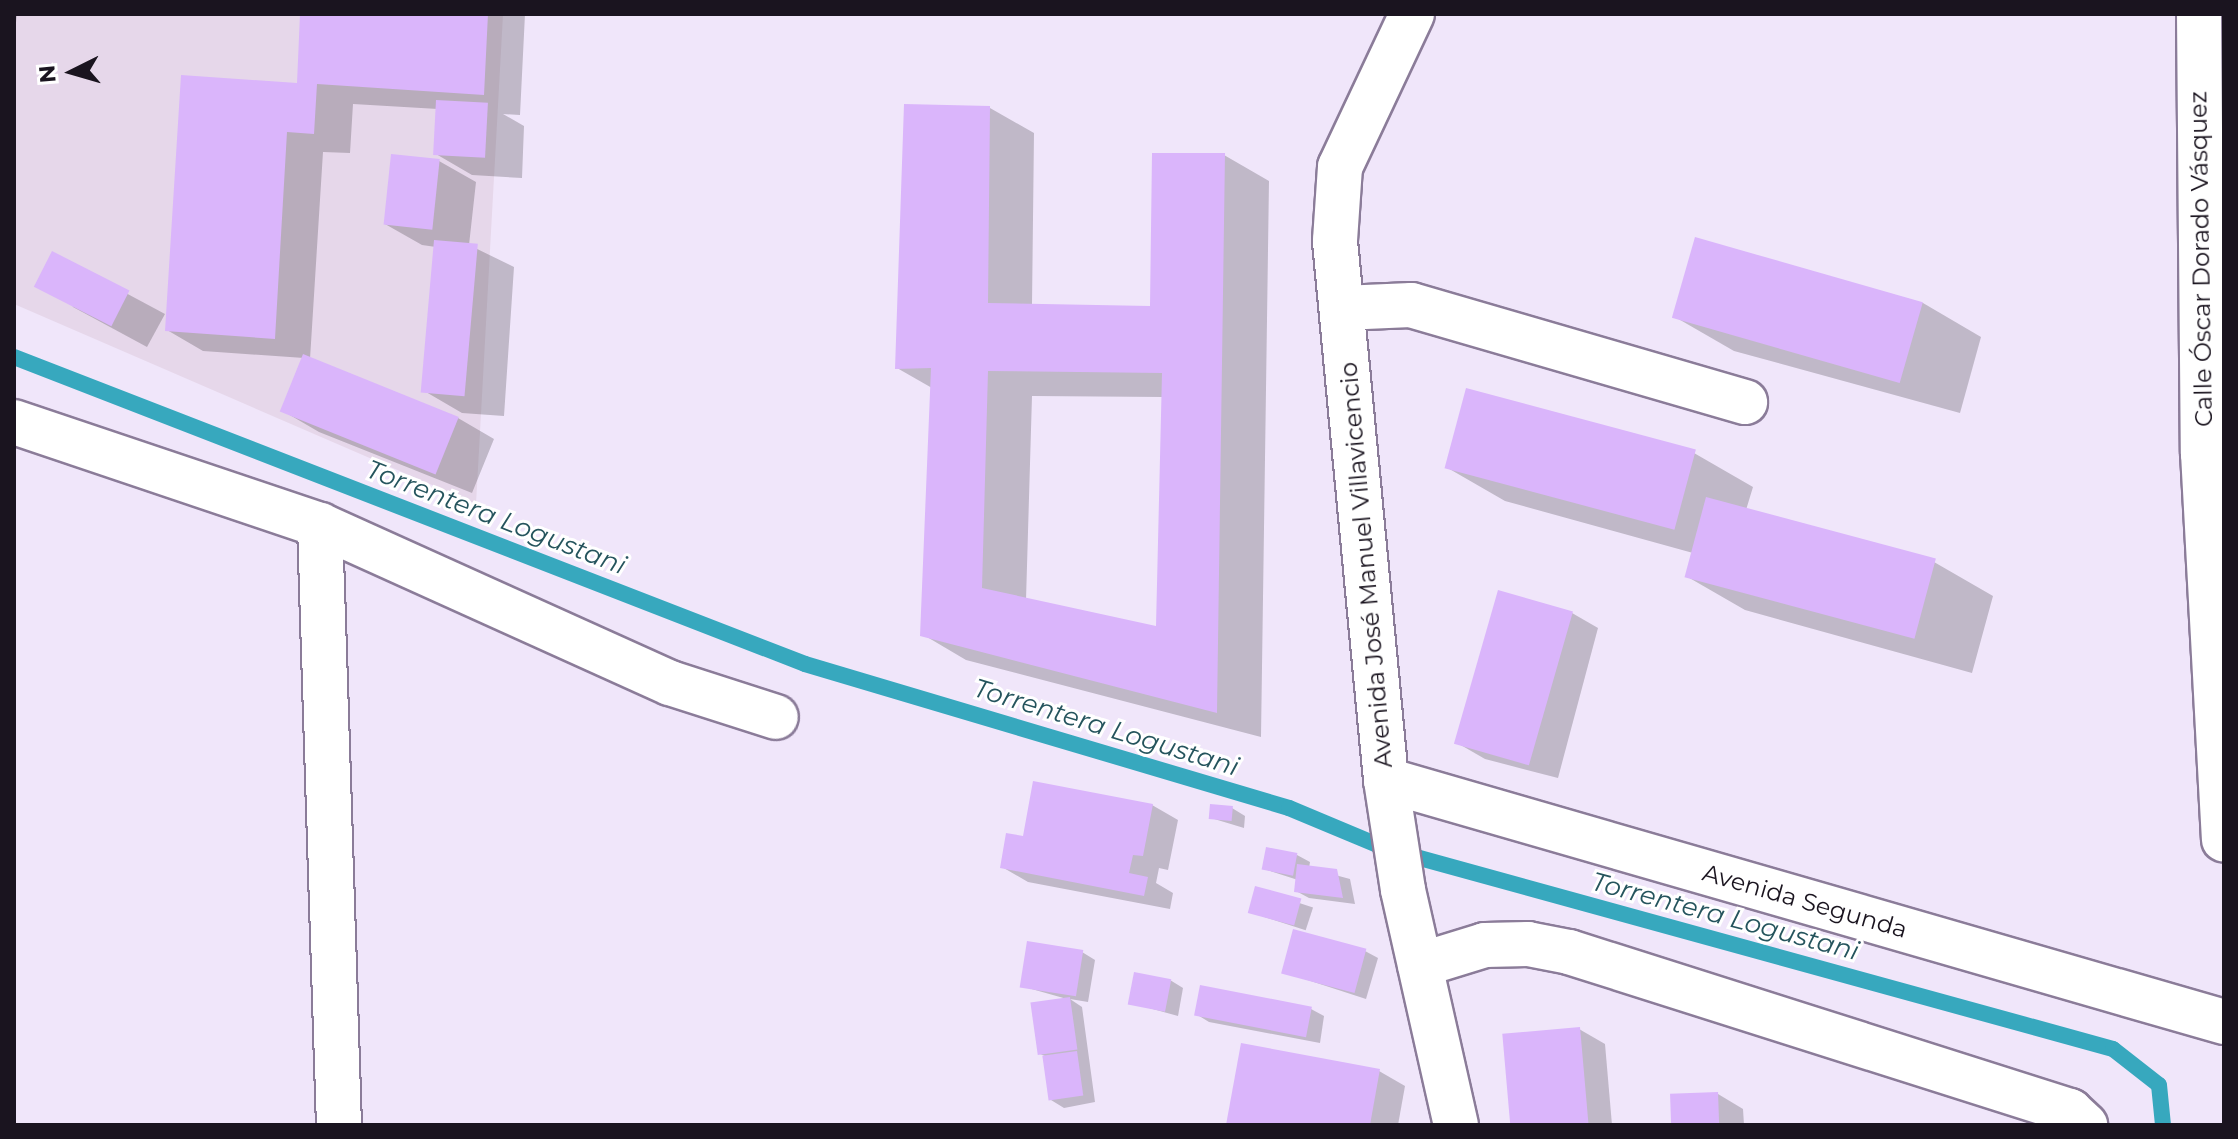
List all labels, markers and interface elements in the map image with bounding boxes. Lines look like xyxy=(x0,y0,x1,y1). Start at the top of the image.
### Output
north arrow xyxy=(32,32,112,112)
text: N xyxy=(33,64,62,84)
street label: Calle Óscar Dorado Vásquez xyxy=(2184,91,2218,427)
street label: Avenida José Manuel Villavicencio xyxy=(1334,361,1398,769)
water label: Torrentera Logustani xyxy=(362,454,630,582)
water label: Torrentera Logustani xyxy=(970,673,1242,783)
street label: Avenida Segunda xyxy=(1699,858,1911,944)
water label: Torrentera Logustani xyxy=(1588,866,1862,968)

